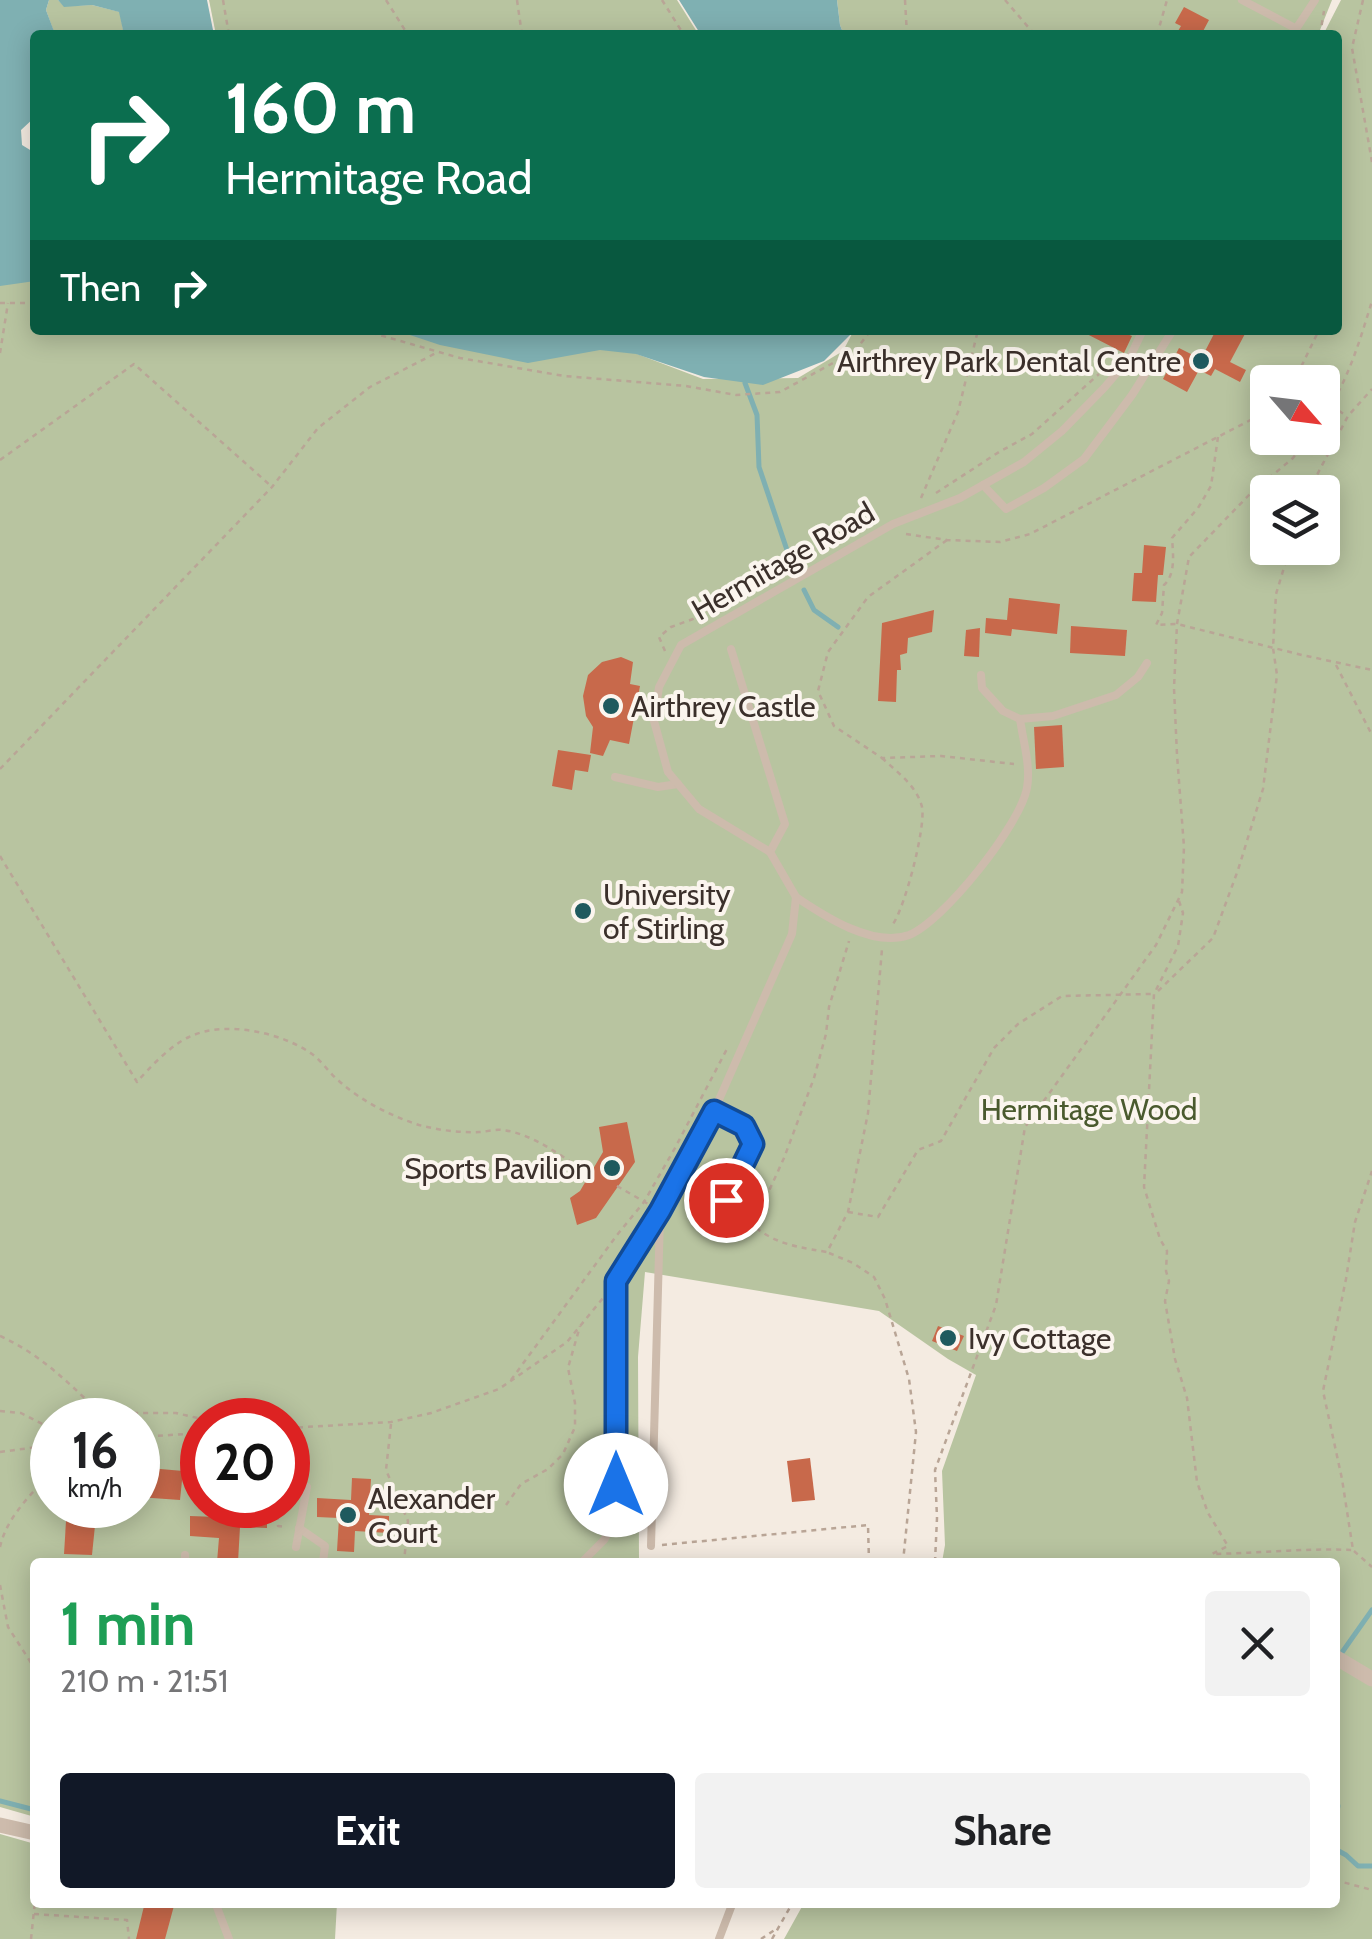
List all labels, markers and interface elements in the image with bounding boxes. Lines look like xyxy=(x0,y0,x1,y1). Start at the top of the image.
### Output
text: 160 m xyxy=(225,65,416,151)
icon: right xyxy=(60,70,190,200)
text: Hermitage Road xyxy=(225,151,532,205)
icon: right xyxy=(161,260,216,315)
text: Then xyxy=(60,264,141,311)
place label: Airthrey Park Dental Centre xyxy=(837,343,1181,380)
marker: Airthrey Park Dental Centre xyxy=(1190,350,1212,372)
north arrow xyxy=(1250,365,1340,455)
map controls xyxy=(1250,365,1340,565)
button: layers xyxy=(1250,475,1340,565)
street label: Hermitage Road xyxy=(685,494,881,628)
place label: Airthrey Castle xyxy=(631,688,816,725)
marker: Airthrey Castle xyxy=(600,695,622,717)
place label: University of Stirling xyxy=(603,876,731,947)
marker: University of Stirling xyxy=(572,900,594,922)
park label: Hermitage Wood xyxy=(981,1091,1197,1128)
place label: Sports Pavilion xyxy=(404,1150,592,1187)
marker: Sports Pavilion xyxy=(601,1157,623,1179)
pin xyxy=(684,1158,769,1243)
icon: arrive xyxy=(699,1173,754,1228)
place label: Ivy Cottage xyxy=(968,1320,1111,1357)
marker: Ivy Cottage xyxy=(937,1327,959,1349)
speed limit sign: 20 xyxy=(180,1398,310,1528)
text: 16 xyxy=(72,1420,118,1481)
position arrow xyxy=(564,1433,668,1537)
text: km/h xyxy=(68,1473,122,1503)
place label: Alexander Court xyxy=(368,1480,496,1551)
marker: Alexander Court xyxy=(337,1504,359,1526)
text: 1 min xyxy=(60,1587,195,1660)
button: close xyxy=(1205,1591,1310,1696)
text: 210 m · 21:51 xyxy=(60,1661,228,1700)
button: Exit xyxy=(60,1773,675,1888)
button: Share xyxy=(695,1773,1310,1888)

